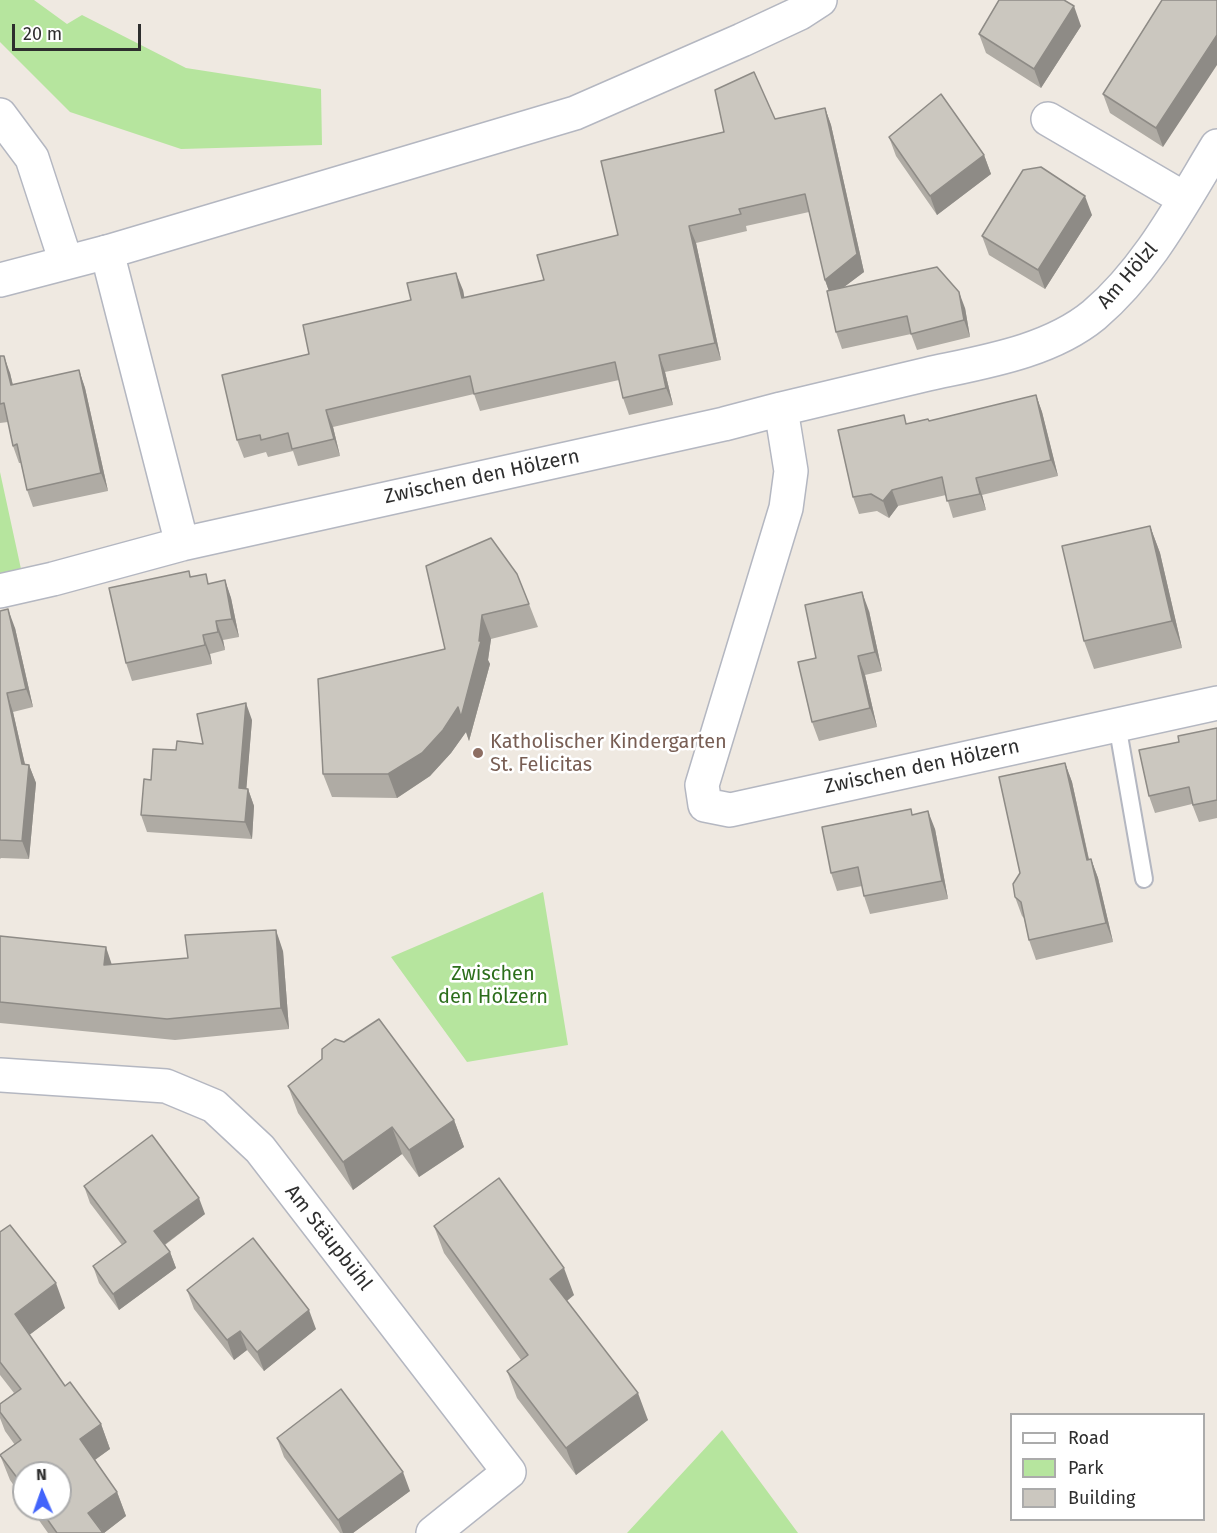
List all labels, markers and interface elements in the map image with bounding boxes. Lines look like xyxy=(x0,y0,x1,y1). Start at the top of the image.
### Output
scale bar xyxy=(15,12,144,50)
text: 20 m xyxy=(23,23,62,45)
street label: Am Hölzl xyxy=(1093,238,1163,314)
street label: Zwischen den Hölzern xyxy=(382,445,582,509)
place label: Katholischer Kindergarten St. Felicitas xyxy=(490,730,727,777)
street label: Zwischen den Hölzern xyxy=(822,735,1022,799)
marker: Katholischer Kindergarten St. Felicitas xyxy=(471,746,485,760)
park label: Zwischen den Hölzern xyxy=(438,962,548,1009)
street label: Am Stäupbühl xyxy=(279,1180,377,1296)
legend xyxy=(1010,1413,1205,1521)
text: Road xyxy=(1068,1427,1110,1449)
text: Park xyxy=(1068,1457,1103,1479)
north arrow xyxy=(12,1461,72,1521)
text: N xyxy=(36,1465,47,1484)
text: Building xyxy=(1068,1487,1135,1509)

